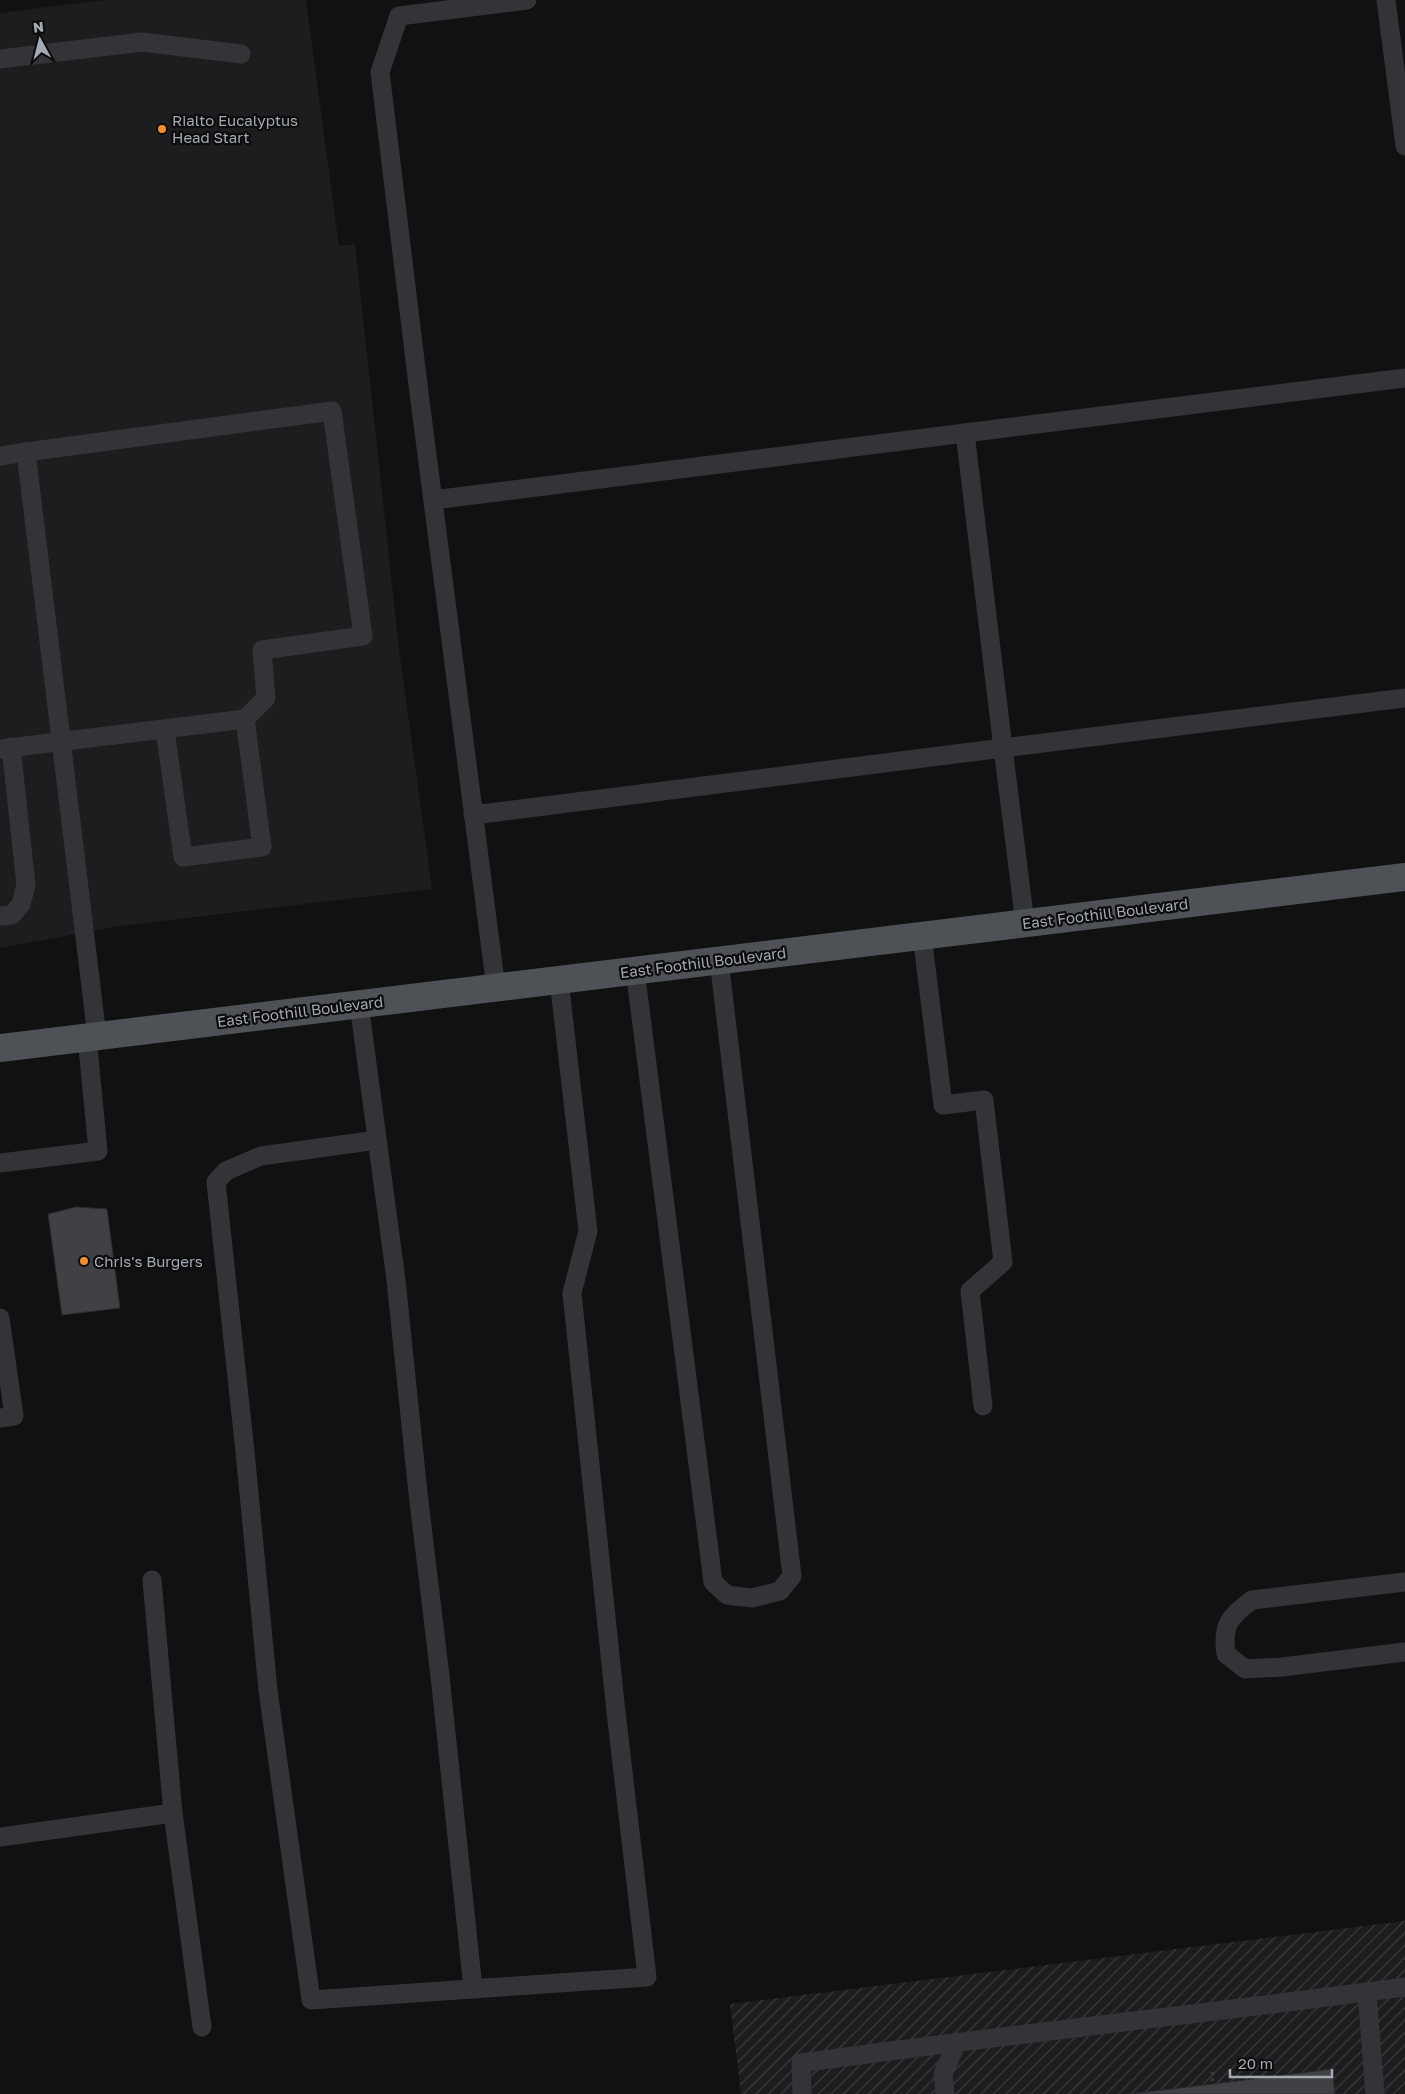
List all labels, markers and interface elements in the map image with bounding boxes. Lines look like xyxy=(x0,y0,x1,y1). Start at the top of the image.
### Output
north arrow xyxy=(15,15,65,65)
text: N xyxy=(32,18,45,36)
place label: Rialto Eucalyptus Head Start xyxy=(172,111,298,146)
marker: Rialto Eucalyptus Head Start xyxy=(156,123,168,135)
street label: East Foothill Boulevard xyxy=(1021,894,1189,932)
street label: East Foothill Boulevard xyxy=(619,943,787,981)
street label: East Foothill Boulevard xyxy=(216,992,384,1030)
place label: Chris's Burgers xyxy=(94,1252,203,1270)
marker: Chris's Burgers xyxy=(78,1255,90,1267)
scale bar xyxy=(1230,2046,1332,2078)
text: 20 m xyxy=(1238,2054,1273,2072)

